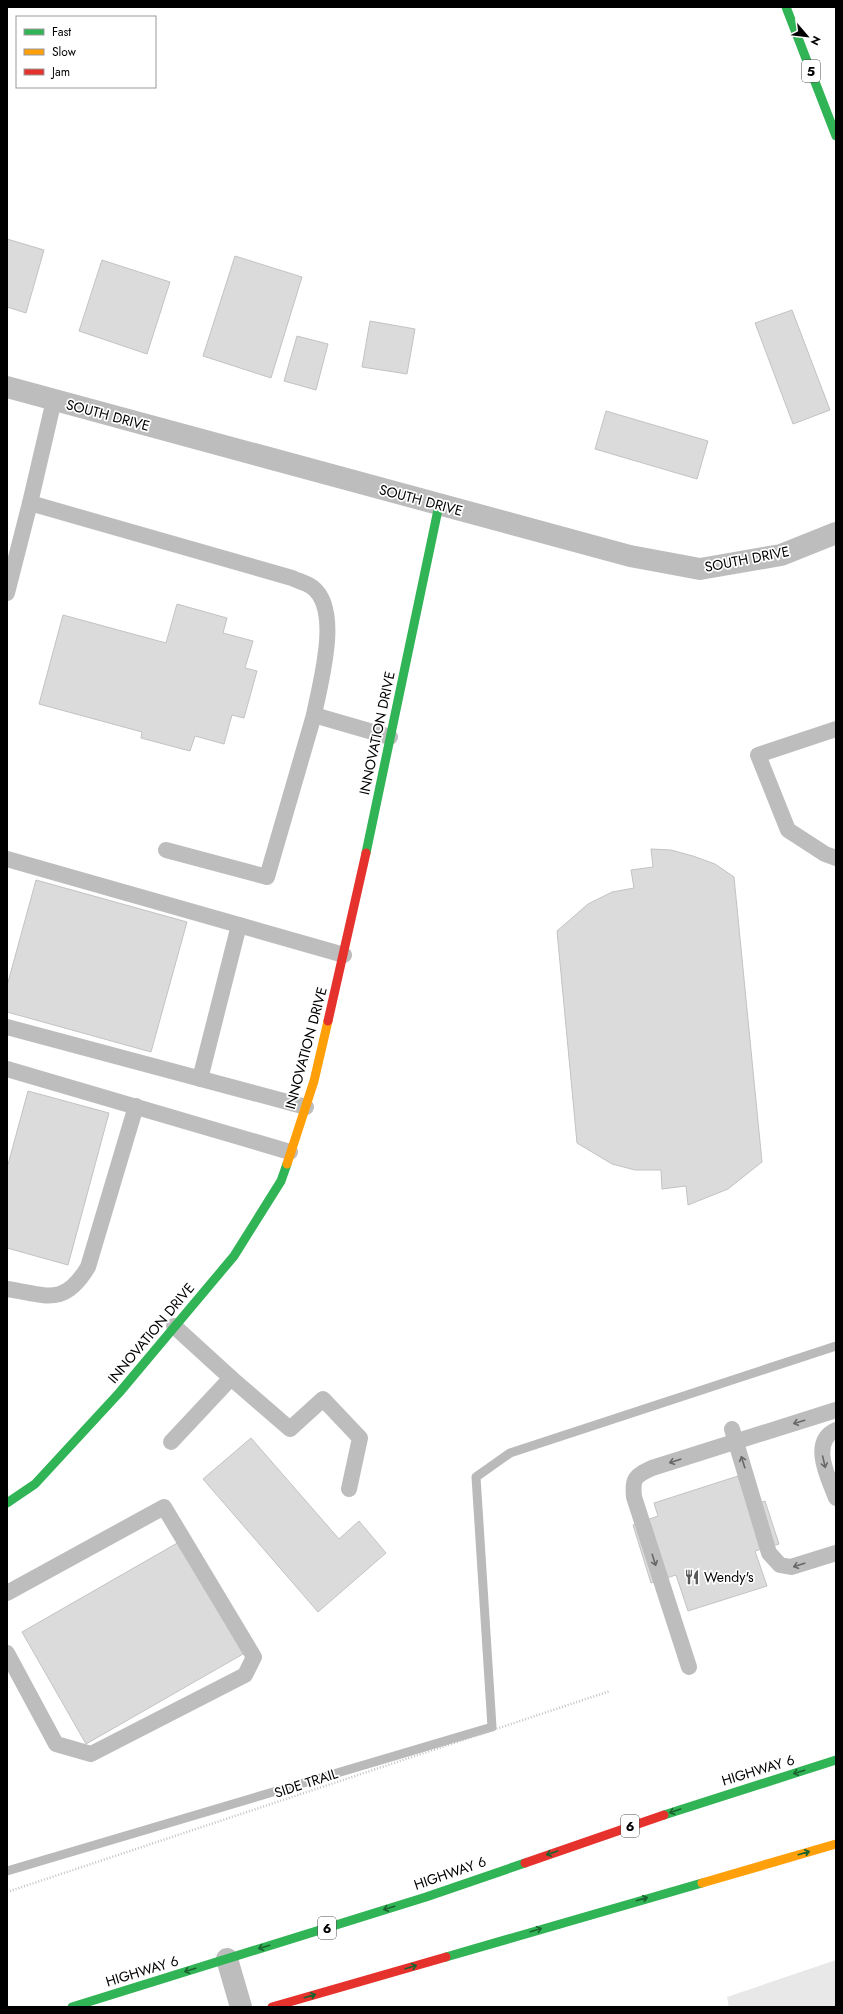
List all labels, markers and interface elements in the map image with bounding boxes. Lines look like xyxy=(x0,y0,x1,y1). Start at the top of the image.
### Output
legend xyxy=(16,16,156,88)
north arrow xyxy=(787,16,827,56)
text: Fast xyxy=(52,23,71,41)
text: N xyxy=(807,33,825,48)
text: Slow xyxy=(52,43,77,61)
road number: 5 xyxy=(802,60,820,82)
text: Jam xyxy=(50,63,70,81)
street label: SOUTH DRIVE xyxy=(64,394,152,436)
street label: SOUTH DRIVE xyxy=(377,479,465,521)
street label: SOUTH DRIVE xyxy=(703,541,791,577)
street label: INNOVATION DRIVE xyxy=(354,669,400,797)
street label: INNOVATION DRIVE xyxy=(280,985,332,1111)
street label: INNOVATION DRIVE xyxy=(103,1278,199,1388)
one-way arrow xyxy=(792,1419,805,1426)
one-way arrow xyxy=(821,1455,828,1468)
one-way arrow xyxy=(738,1457,746,1469)
one-way arrow xyxy=(668,1458,681,1465)
one-way arrow xyxy=(651,1554,659,1566)
one-way arrow xyxy=(792,1562,805,1569)
place label: Wendy's xyxy=(704,1567,754,1587)
restaurant icon: Wendy's xyxy=(683,1568,701,1586)
street label: HIGHWAY 6 xyxy=(719,1749,797,1791)
street label: SIDE TRAIL xyxy=(272,1763,341,1803)
one-way arrow xyxy=(792,1769,805,1776)
one-way arrow xyxy=(668,1808,681,1815)
road number: 6 xyxy=(621,1815,639,1837)
one-way arrow xyxy=(797,1849,810,1856)
one-way arrow xyxy=(546,1850,558,1858)
street label: HIGHWAY 6 xyxy=(411,1851,489,1895)
one-way arrow xyxy=(635,1895,648,1902)
one-way arrow xyxy=(383,1905,395,1913)
road number: 6 xyxy=(318,1917,336,1939)
one-way arrow xyxy=(529,1926,542,1933)
one-way arrow xyxy=(258,1944,271,1951)
street label: HIGHWAY 6 xyxy=(103,1950,181,1992)
one-way arrow xyxy=(404,1963,417,1970)
one-way arrow xyxy=(184,1967,197,1974)
one-way arrow xyxy=(303,1992,316,1999)

